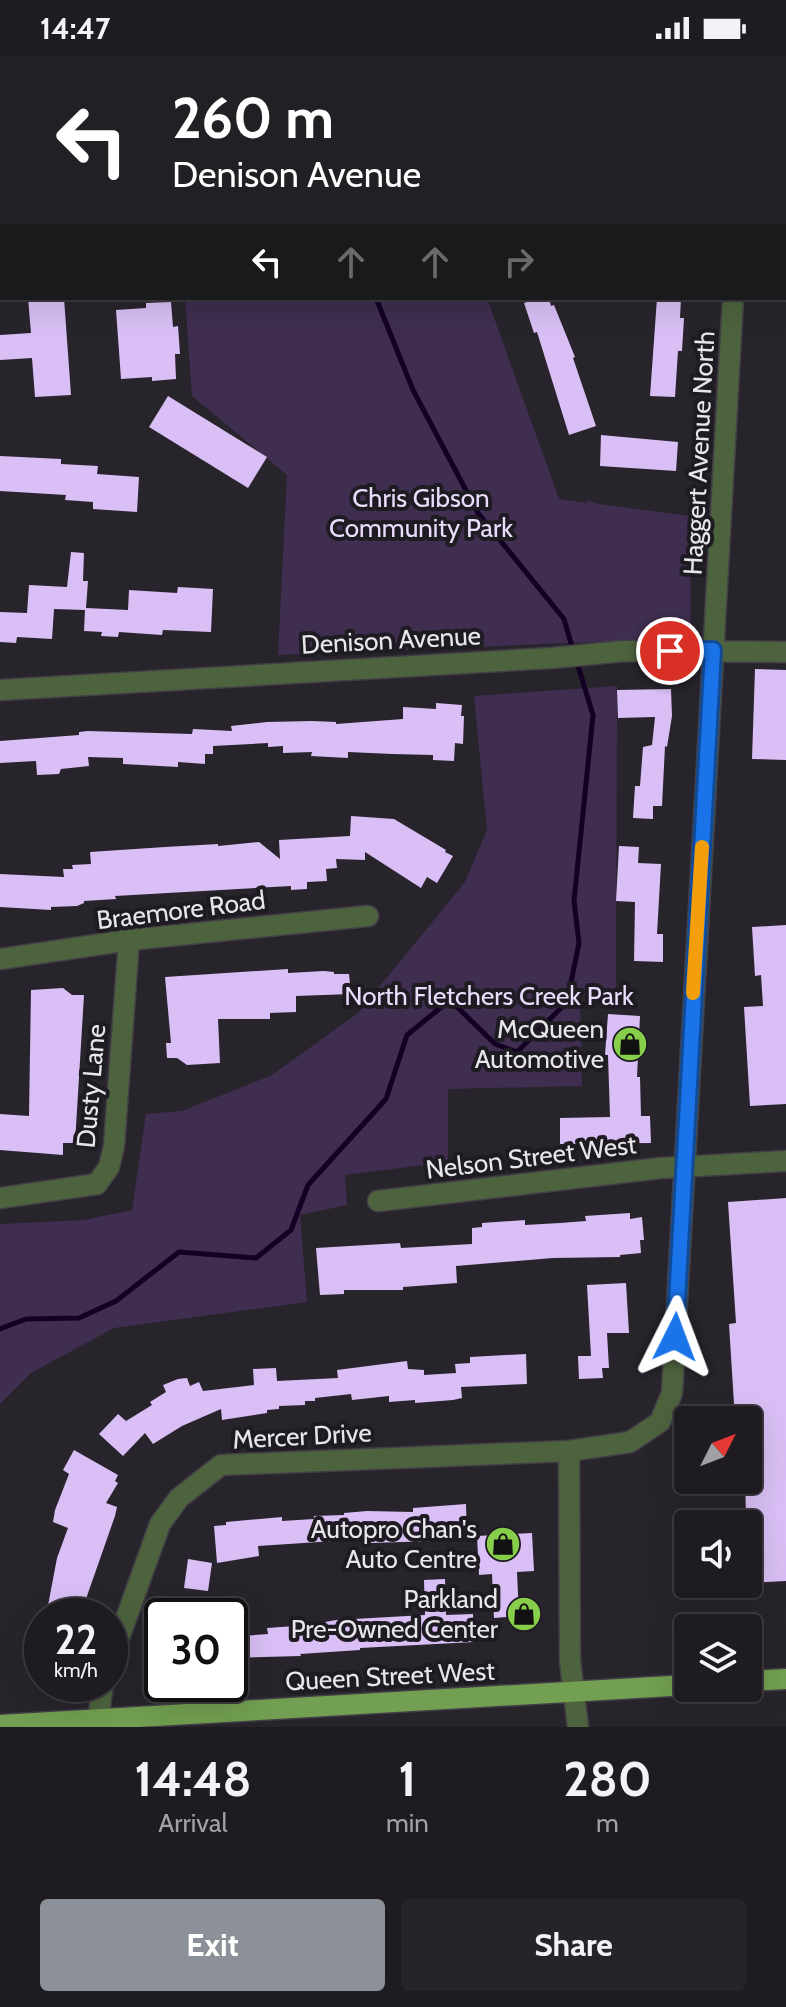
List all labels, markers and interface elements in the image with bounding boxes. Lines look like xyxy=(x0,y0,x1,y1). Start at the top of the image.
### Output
text: 14:47 xyxy=(40,10,110,47)
text: 260 m xyxy=(172,84,334,152)
icon: left xyxy=(40,88,144,192)
text: Denison Avenue xyxy=(172,152,421,196)
icon: left xyxy=(245,240,289,284)
icon: ahead xyxy=(329,240,373,284)
icon: ahead xyxy=(413,240,457,284)
icon: right xyxy=(497,240,541,284)
street label: Haggert Avenue North xyxy=(677,330,721,576)
park label: Chris Gibson Community Park xyxy=(329,482,513,544)
pin xyxy=(636,617,704,685)
street label: Denison Avenue xyxy=(300,619,482,661)
icon: arrive xyxy=(648,629,692,673)
street label: Braemore Road xyxy=(95,884,267,936)
park label: North Fletchers Creek Park xyxy=(344,980,634,1012)
place label: McQueen Automotive xyxy=(475,1013,604,1075)
street label: Dusty Lane xyxy=(70,1023,112,1149)
shop icon: McQueen Automotive xyxy=(611,1025,649,1063)
street label: Nelson Street West xyxy=(424,1128,638,1186)
position arrow xyxy=(633,1295,717,1379)
north arrow xyxy=(674,1406,762,1494)
map controls xyxy=(674,1406,762,1702)
street label: Mercer Drive xyxy=(232,1416,372,1456)
button: sound xyxy=(674,1510,762,1598)
place label: Autopro Chan's Auto Centre xyxy=(311,1513,477,1575)
shop icon: Autopro Chan's Auto Centre xyxy=(484,1525,522,1563)
place label: Parkland Pre-Owned Center xyxy=(291,1583,499,1645)
shop icon: Parkland Pre-Owned Center xyxy=(505,1595,543,1633)
speed limit sign: 30 xyxy=(144,1598,248,1702)
button: layers xyxy=(674,1614,762,1702)
text: 22 xyxy=(55,1615,97,1664)
street label: Queen Street West xyxy=(284,1655,496,1697)
text: km/h xyxy=(54,1658,98,1682)
text: 14:48 xyxy=(134,1750,251,1808)
text: 1 xyxy=(398,1750,416,1808)
text: 280 xyxy=(563,1750,652,1808)
text: Arrival xyxy=(158,1807,228,1839)
text: min xyxy=(386,1807,429,1839)
text: m xyxy=(596,1807,619,1839)
button: Exit xyxy=(40,1899,385,1991)
button: Share xyxy=(401,1899,746,1991)

